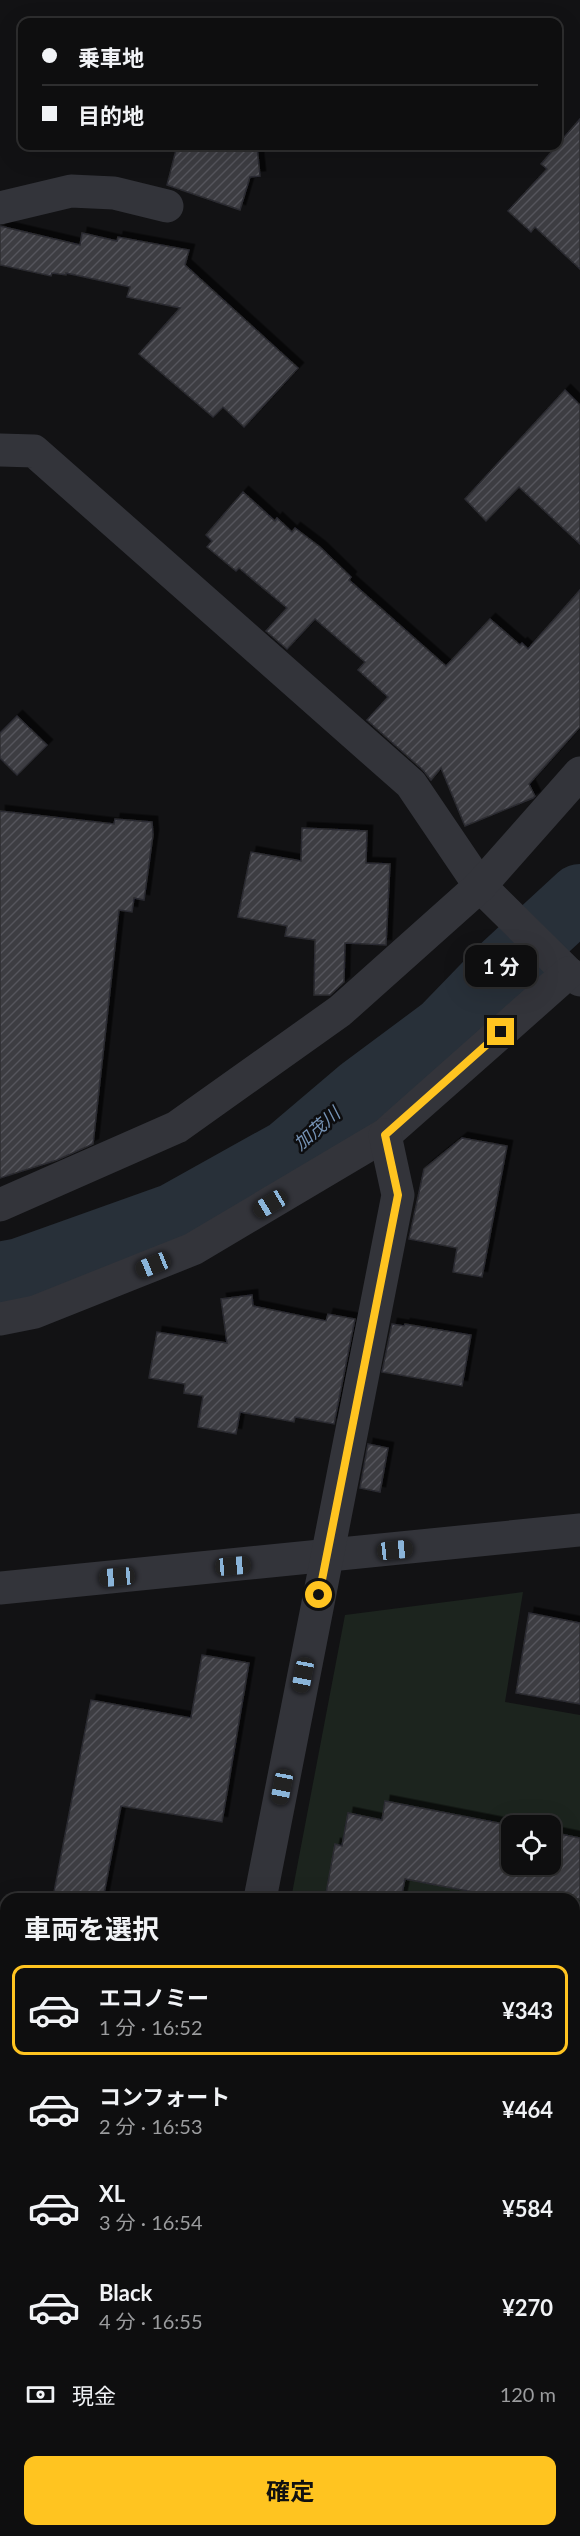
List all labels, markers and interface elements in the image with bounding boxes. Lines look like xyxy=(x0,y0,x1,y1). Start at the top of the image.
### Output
text: 乗車地 xyxy=(78,44,144,71)
text: 目的地 xyxy=(78,102,144,129)
callout: 1 分 xyxy=(465,945,537,987)
text: 1 分 xyxy=(483,954,519,978)
route end xyxy=(487,1018,514,1045)
water label: 加茂川 xyxy=(289,1101,345,1154)
car xyxy=(250,1187,290,1221)
car xyxy=(133,1250,173,1280)
car xyxy=(376,1539,414,1561)
car xyxy=(214,1555,252,1577)
car xyxy=(98,1566,136,1588)
route start xyxy=(305,1581,332,1608)
car xyxy=(291,1656,315,1694)
car xyxy=(270,1768,294,1806)
map controls xyxy=(501,1815,561,1875)
button: locate xyxy=(501,1815,561,1875)
text: 車両を選択 xyxy=(24,1912,159,1945)
icon: car xyxy=(27,1983,81,2037)
text: エコノミー xyxy=(99,1984,209,2011)
text: ¥343 xyxy=(502,1997,553,2024)
text: 1 分 · 16:52 xyxy=(99,2015,203,2039)
icon: car xyxy=(27,2082,81,2136)
text: コンフォート xyxy=(99,2083,230,2110)
text: ¥464 xyxy=(502,2096,553,2123)
text: 2 分 · 16:53 xyxy=(99,2114,203,2138)
text: XL xyxy=(99,2180,125,2207)
icon: car xyxy=(27,2181,81,2235)
text: ¥584 xyxy=(502,2195,553,2222)
text: 3 分 · 16:54 xyxy=(99,2210,203,2234)
text: Black xyxy=(99,2279,152,2306)
icon: car xyxy=(27,2280,81,2334)
text: ¥270 xyxy=(502,2294,553,2321)
text: 4 分 · 16:55 xyxy=(99,2309,203,2333)
icon: cash xyxy=(24,2378,57,2411)
text: 現金 xyxy=(72,2382,116,2409)
text: 120 m xyxy=(500,2382,556,2406)
button: 確定 xyxy=(24,2456,556,2525)

